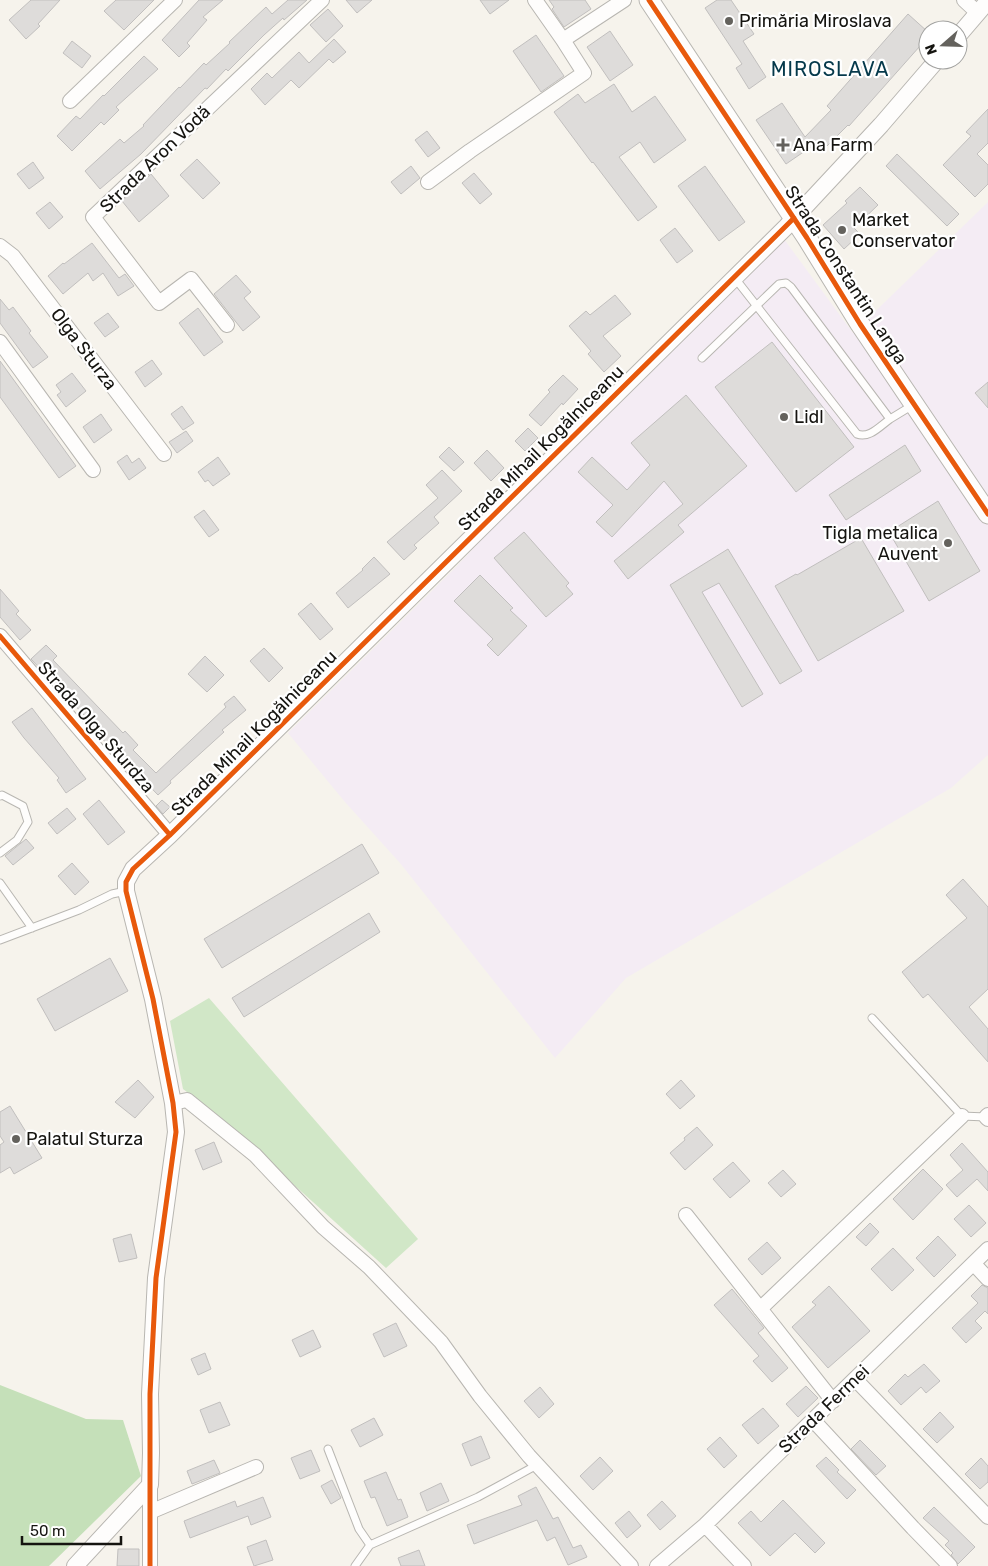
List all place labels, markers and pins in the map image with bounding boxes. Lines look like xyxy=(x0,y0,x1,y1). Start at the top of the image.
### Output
place label: Primăria Miroslava xyxy=(739,10,892,32)
marker: Primăria Miroslava xyxy=(723,15,735,27)
place label: Ana Farm xyxy=(793,134,873,156)
marker: Ana Farm xyxy=(777,139,789,151)
place label: Market Conservator xyxy=(852,209,955,252)
marker: Market Conservator xyxy=(836,224,848,236)
place label: Lidl xyxy=(794,406,824,428)
marker: Lidl xyxy=(778,411,790,423)
place label: Tigla metalica Auvent xyxy=(822,522,938,565)
marker: Tigla metalica Auvent xyxy=(942,537,954,549)
place label: Palatul Sturza xyxy=(26,1128,143,1150)
marker: Palatul Sturza xyxy=(10,1133,22,1145)

